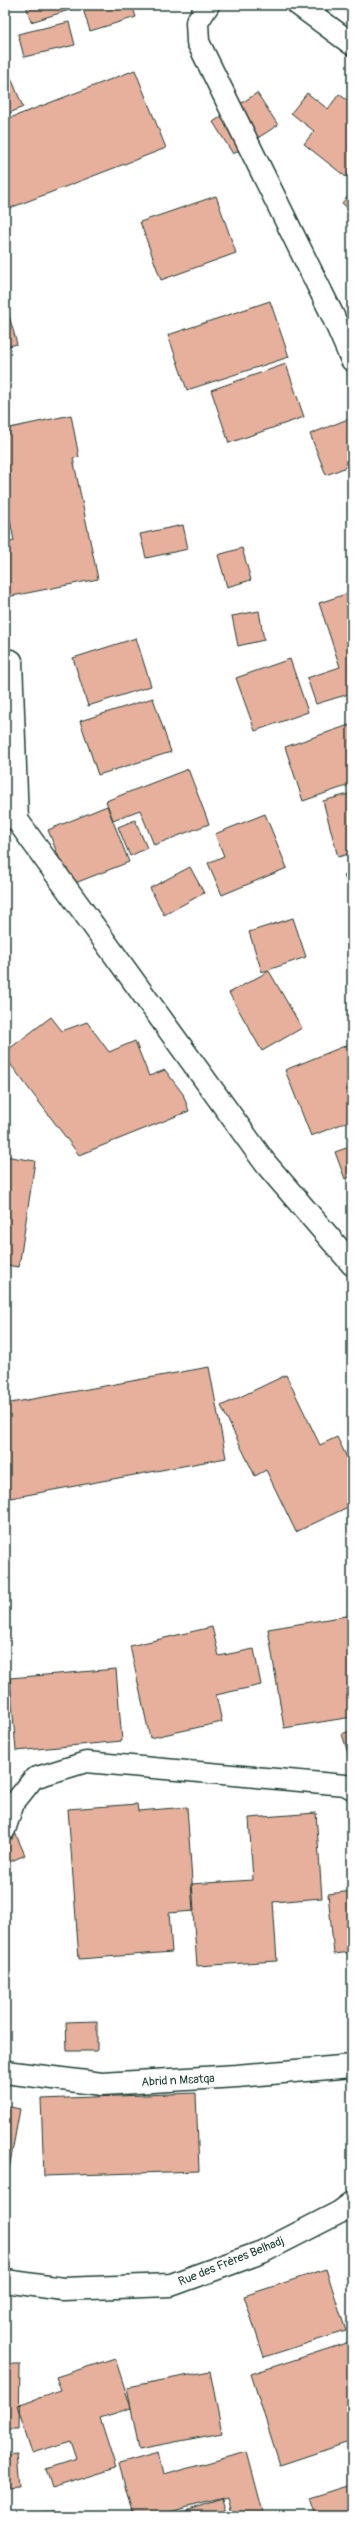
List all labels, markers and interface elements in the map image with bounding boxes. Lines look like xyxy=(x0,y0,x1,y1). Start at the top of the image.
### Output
street label: Abrid n Mɛatqa xyxy=(141,2071,215,2090)
street label: Rue des Frères Belhadj xyxy=(176,2233,286,2290)

